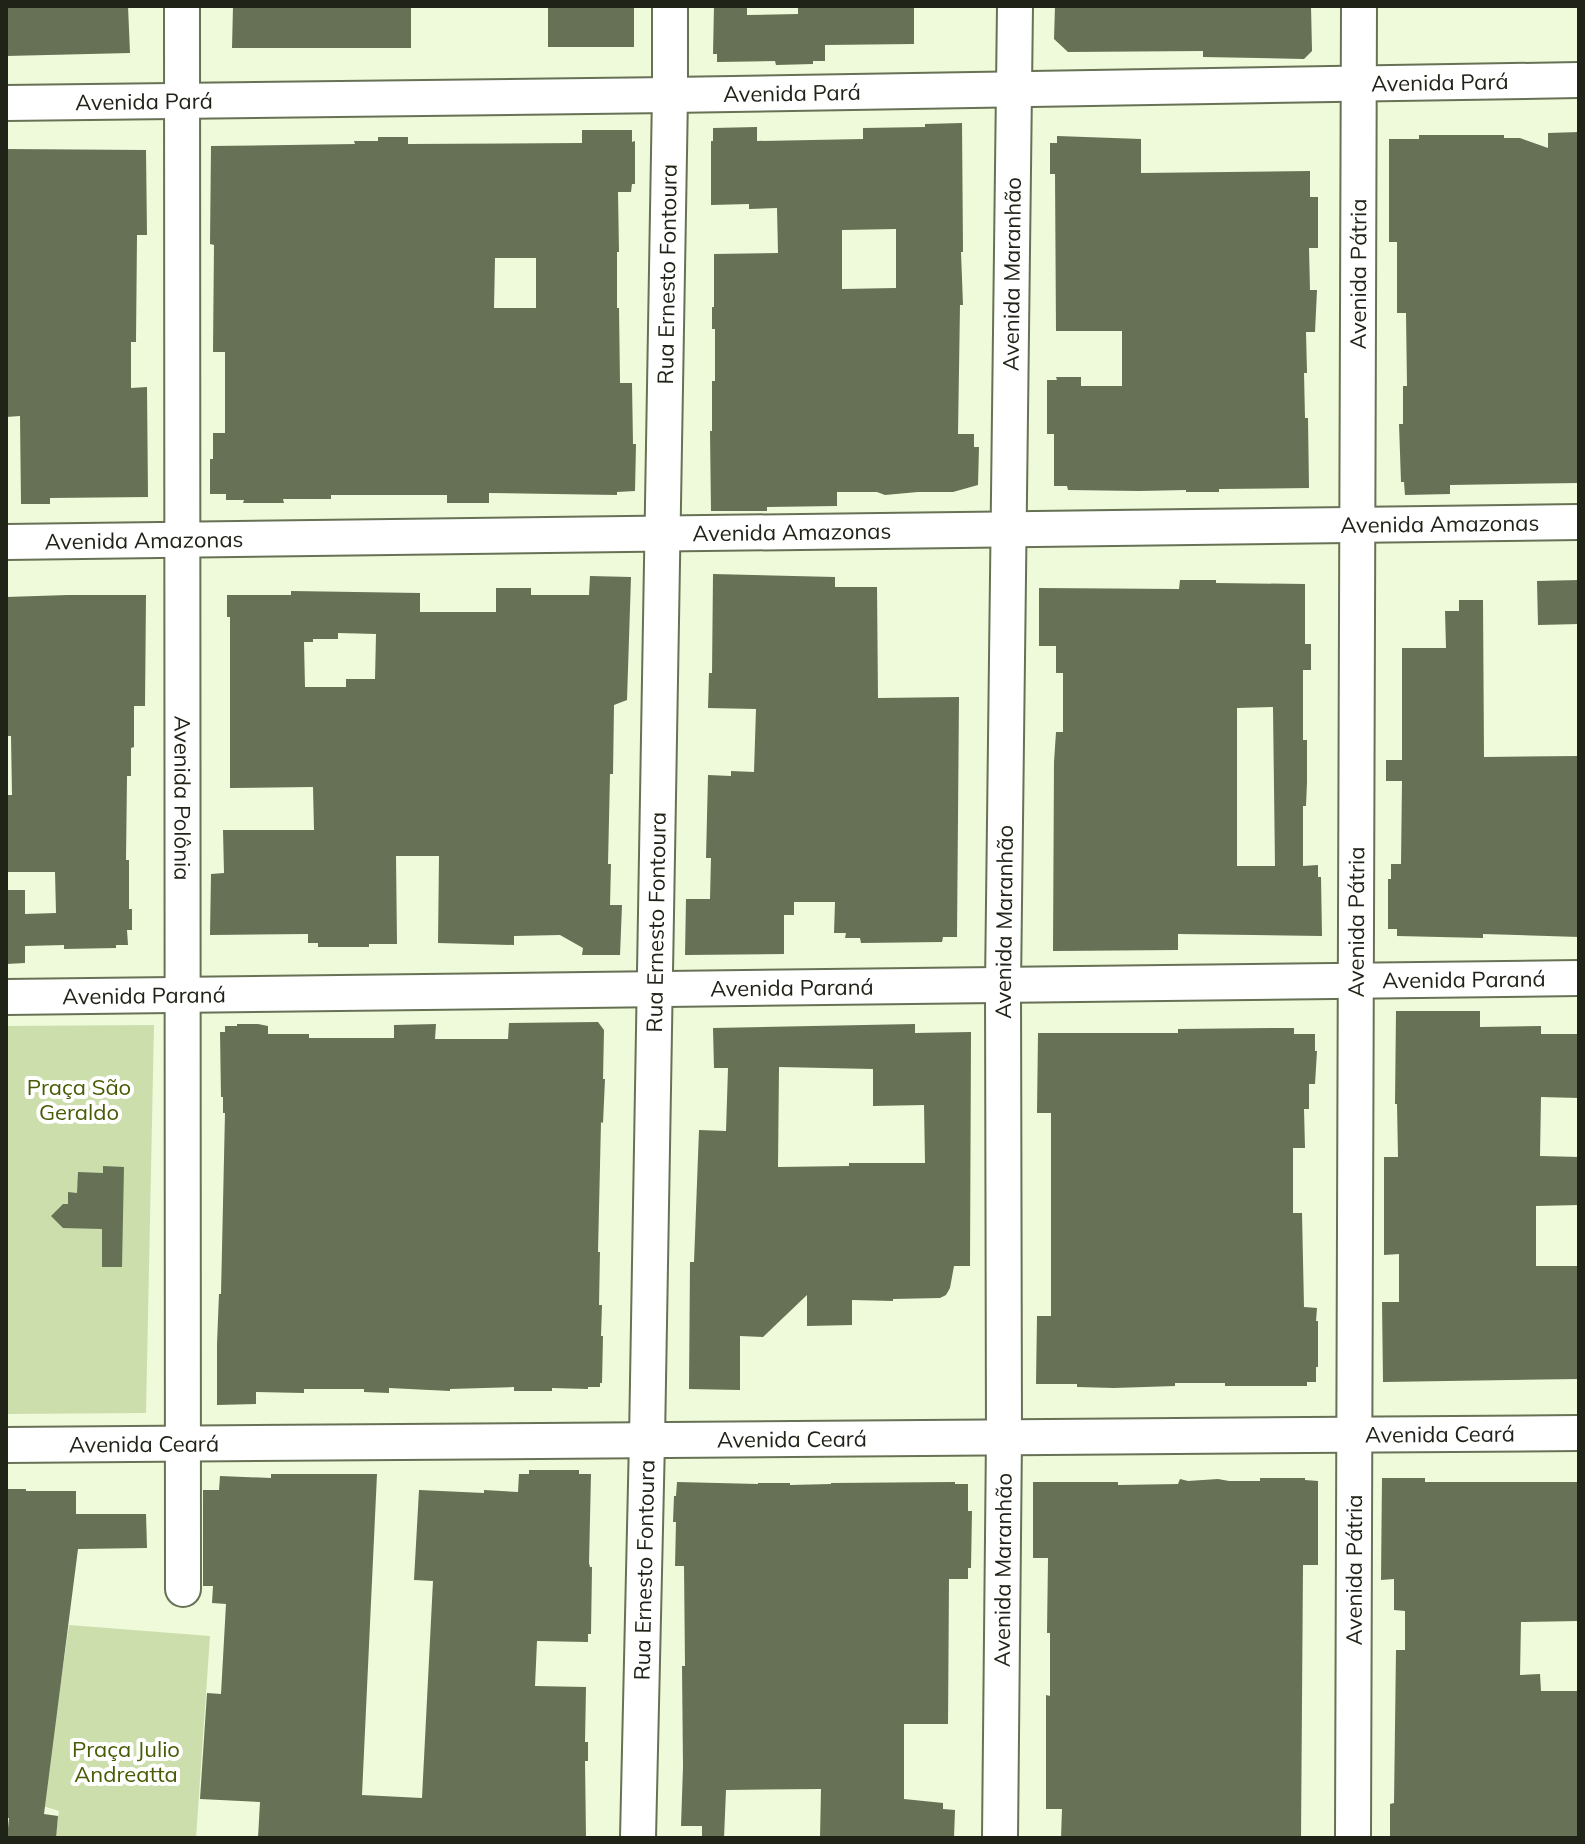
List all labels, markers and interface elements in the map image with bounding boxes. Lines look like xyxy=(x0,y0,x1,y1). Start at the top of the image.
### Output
street label: Avenida Pará xyxy=(1371,67,1509,97)
street label: Avenida Pará xyxy=(723,78,861,108)
street label: Avenida Pará xyxy=(75,87,213,116)
street label: Rua Ernesto Fontoura xyxy=(651,164,683,385)
street label: Avenida Maranhão xyxy=(997,177,1027,371)
street label: Avenida Pátria xyxy=(1344,198,1372,350)
street label: Avenida Amazonas xyxy=(1340,509,1540,539)
street label: Avenida Amazonas xyxy=(692,517,892,547)
street label: Avenida Amazonas xyxy=(44,525,244,556)
street label: Avenida Polônia xyxy=(168,715,197,881)
street label: Rua Ernesto Fontoura xyxy=(640,812,672,1033)
street label: Avenida Maranhão xyxy=(989,825,1019,1019)
street label: Avenida Pátria xyxy=(1342,846,1370,998)
street label: Avenida Paraná xyxy=(1382,964,1546,994)
street label: Avenida Paraná xyxy=(710,973,874,1002)
street label: Avenida Paraná xyxy=(62,980,226,1010)
park label: Praça São Geraldo xyxy=(27,1073,131,1126)
street label: Avenida Ceará xyxy=(1365,1419,1515,1449)
street label: Avenida Ceará xyxy=(717,1424,867,1454)
street label: Avenida Ceará xyxy=(69,1429,219,1459)
street label: Rua Ernesto Fontoura xyxy=(628,1459,661,1681)
street label: Avenida Maranhão xyxy=(988,1473,1018,1667)
street label: Avenida Pátria xyxy=(1340,1494,1368,1646)
park label: Praça Julio Andreatta xyxy=(72,1735,180,1788)

